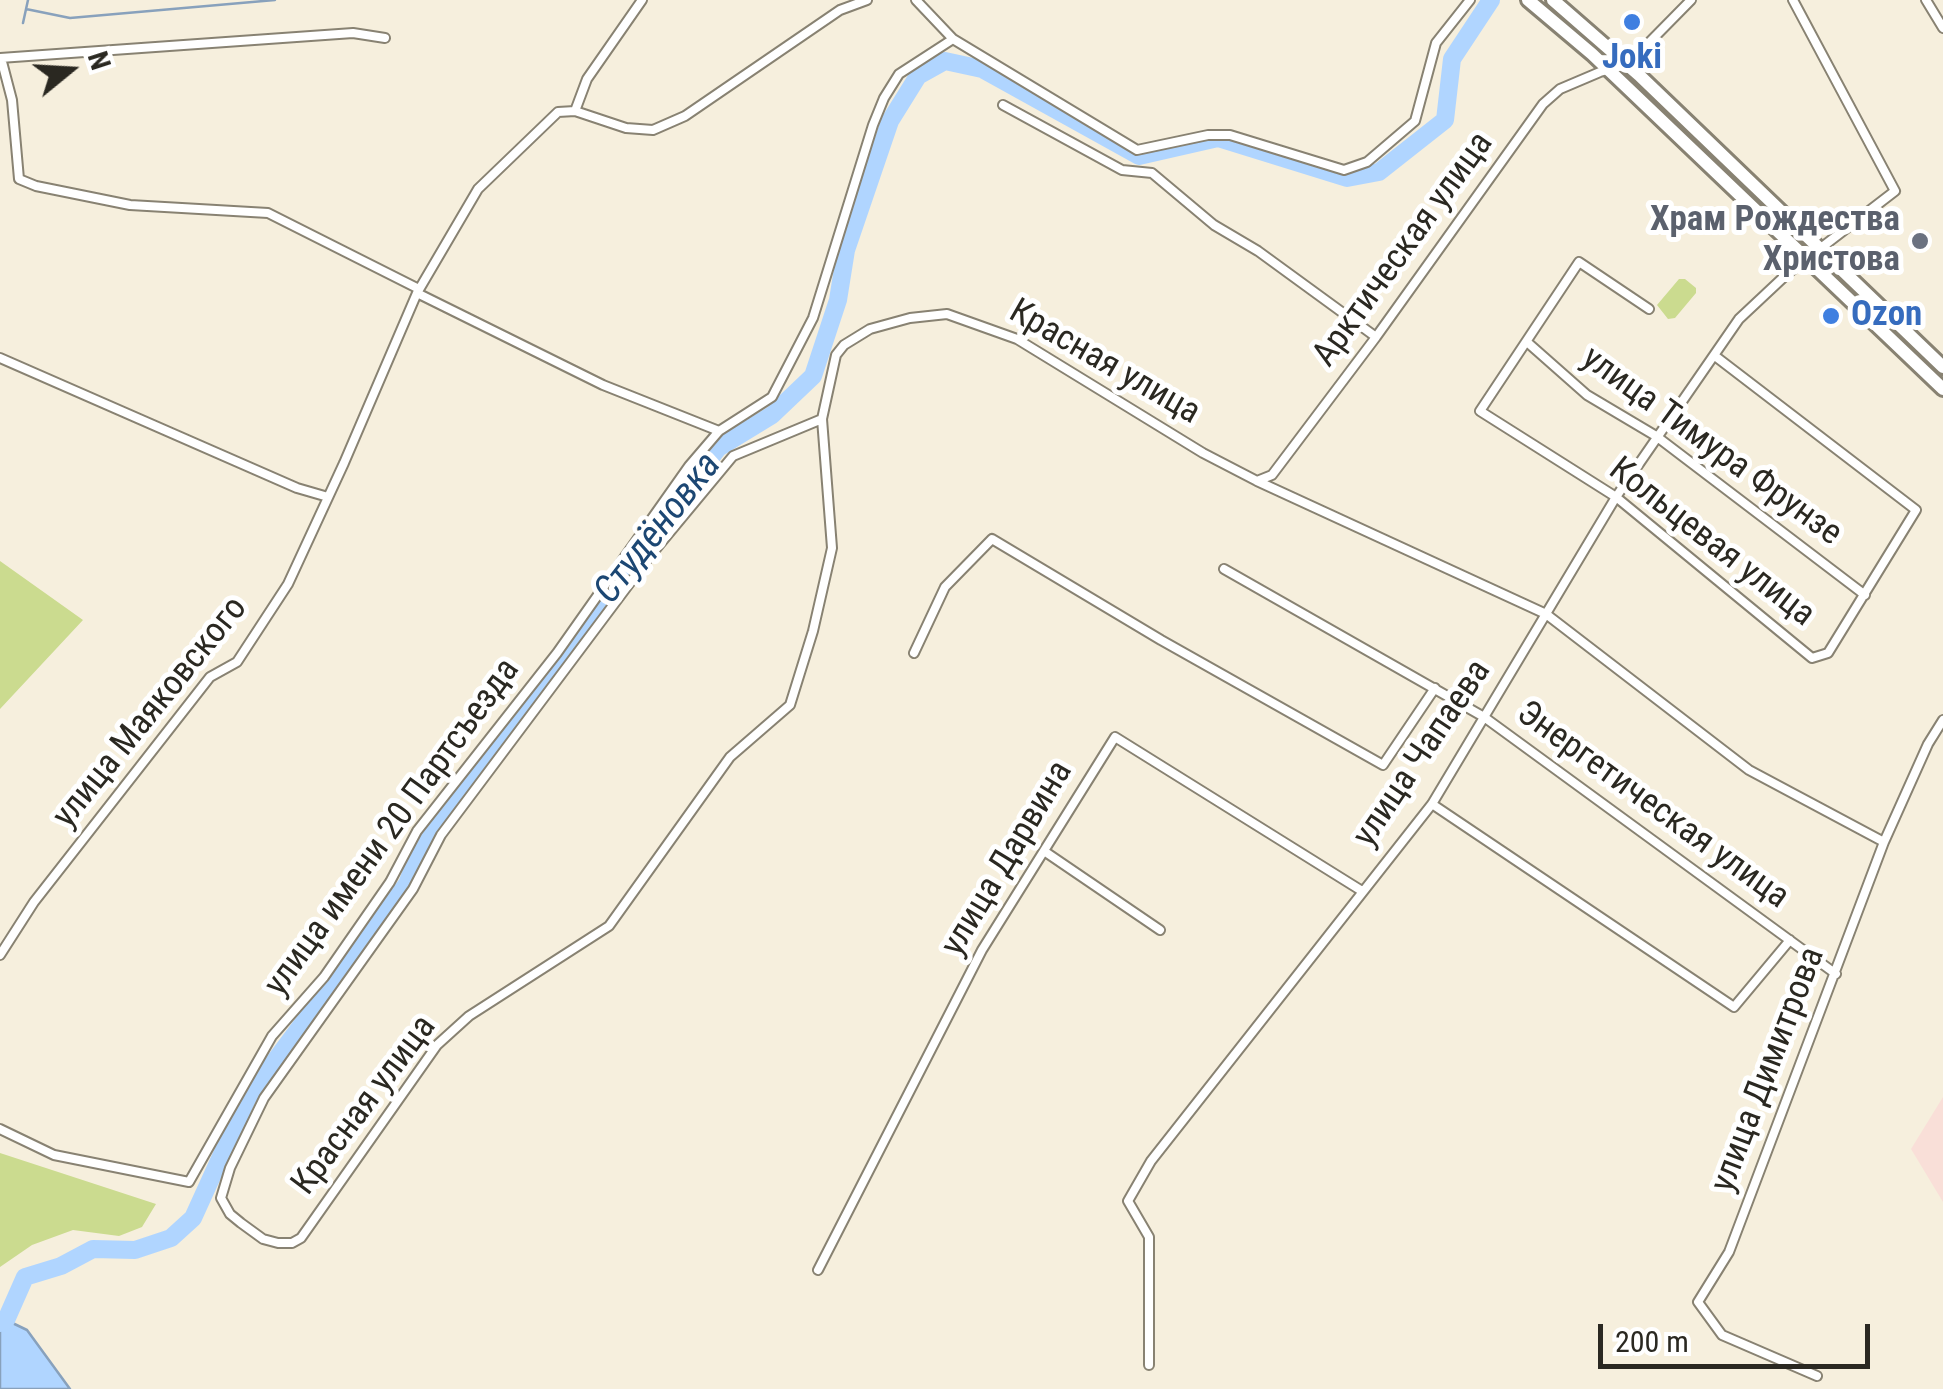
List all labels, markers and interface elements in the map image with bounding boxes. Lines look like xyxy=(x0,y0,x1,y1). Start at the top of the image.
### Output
marker: Joki xyxy=(1621,11,1643,33)
north arrow xyxy=(20,20,120,120)
place label: Joki xyxy=(1602,38,1662,80)
text: N xyxy=(81,47,117,74)
street label: Арктическая улица xyxy=(1305,125,1503,375)
place label: Храм Рождества Христова xyxy=(1650,200,1900,282)
marker: Храм Рождества Христова xyxy=(1909,230,1931,252)
street label: Красная улица xyxy=(1001,291,1207,435)
place label: Ozon xyxy=(1851,295,1922,337)
marker: Ozon xyxy=(1820,305,1842,327)
street label: улица Тимура Фрунзе xyxy=(1573,339,1849,555)
water label: Студёновка xyxy=(586,444,732,614)
street label: Кольцевая улица xyxy=(1600,450,1822,636)
street label: улица Маяковского xyxy=(45,589,257,837)
street label: улица имени 20 Партсъезда xyxy=(257,651,529,1005)
street label: улица Чапаева xyxy=(1345,653,1501,855)
street label: Энергетическая улица xyxy=(1508,693,1796,919)
street label: улица Дарвина xyxy=(933,754,1083,964)
street label: улица Димитрова xyxy=(1703,942,1835,1198)
street label: Красная улица xyxy=(284,1008,446,1204)
scale bar xyxy=(1603,1304,1876,1366)
text: 200 m xyxy=(1615,1324,1689,1359)

